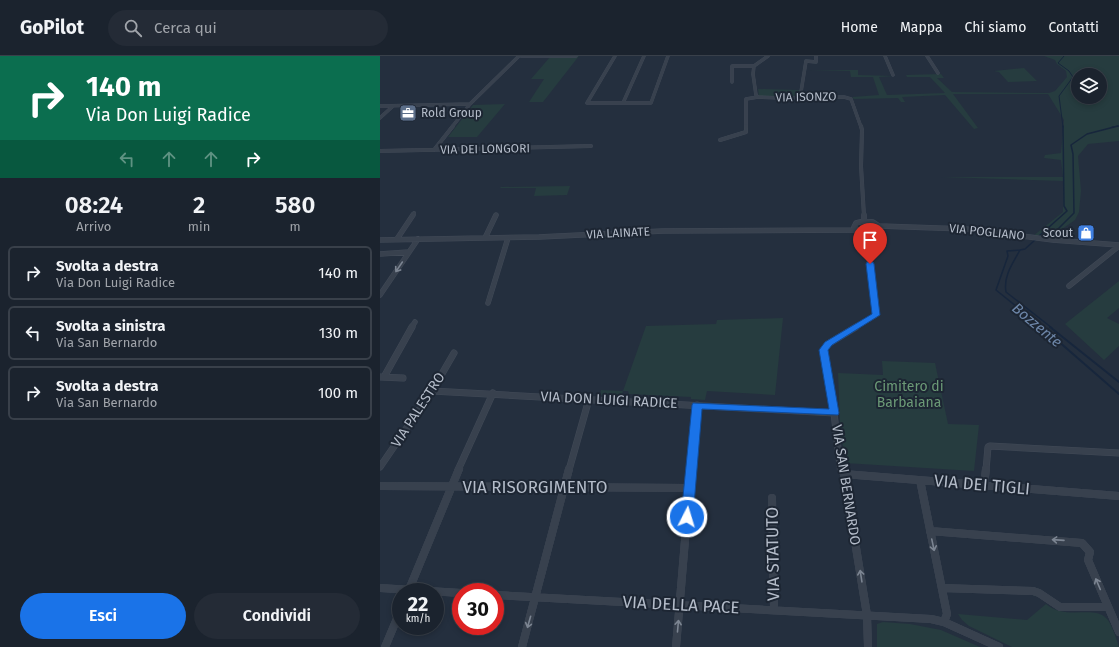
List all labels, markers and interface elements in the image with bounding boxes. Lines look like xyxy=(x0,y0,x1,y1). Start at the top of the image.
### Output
search box xyxy=(108,10,388,46)
text: GoPilot xyxy=(20,16,84,39)
icon: search xyxy=(122,17,144,39)
text: Cerca qui xyxy=(154,19,217,37)
text: Home xyxy=(841,19,878,36)
text: Mappa xyxy=(900,19,943,36)
text: Chi siamo xyxy=(965,19,1026,36)
text: Contatti xyxy=(1048,19,1099,36)
map controls xyxy=(1071,68,1107,104)
button: layers xyxy=(1071,68,1107,104)
text: 140 m xyxy=(86,70,162,103)
icon: right xyxy=(20,72,72,124)
street label: VIA ISONZO xyxy=(775,89,837,105)
office icon: Rold Group xyxy=(398,103,418,123)
text: Via Don Luigi Radice xyxy=(86,104,251,126)
place label: Rold Group xyxy=(421,106,482,120)
street label: VIA DEI LONGORI xyxy=(440,141,530,157)
icon: left xyxy=(116,148,138,170)
icon: ahead xyxy=(158,148,180,170)
icon: ahead xyxy=(200,148,222,170)
icon: right xyxy=(242,148,264,170)
text: 08:24 xyxy=(65,191,123,219)
text: 2 xyxy=(193,191,205,219)
text: 580 xyxy=(275,191,315,219)
text: Arrivo xyxy=(76,219,111,234)
text: min xyxy=(188,219,210,234)
text: m xyxy=(290,219,301,234)
street label: VIA POGLIANO xyxy=(948,221,1026,243)
pin xyxy=(853,223,887,264)
shop icon: Scout xyxy=(1076,223,1096,243)
street label: VIA LAINATE xyxy=(586,224,650,242)
place label: Scout xyxy=(1043,226,1074,240)
icon: arrive xyxy=(859,229,881,251)
text: Svolta a destra xyxy=(56,257,158,275)
one-way arrow xyxy=(395,261,403,272)
icon: right xyxy=(22,262,44,284)
text: 140 m xyxy=(318,264,358,282)
text: Via Don Luigi Radice xyxy=(56,275,175,290)
water label: Bozzente xyxy=(1008,299,1066,351)
text: Svolta a sinistra xyxy=(56,317,166,335)
icon: left xyxy=(22,322,44,344)
text: 130 m xyxy=(319,324,358,342)
text: Via San Bernardo xyxy=(56,335,157,350)
street label: VIA PALESTRO xyxy=(387,369,449,451)
text: Svolta a destra xyxy=(56,377,158,395)
park label: Cimitero di Barbaiana xyxy=(874,378,944,411)
icon: right xyxy=(22,382,44,404)
text: 100 m xyxy=(318,384,358,402)
street label: VIA DON LUIGI RADICE xyxy=(540,388,678,412)
text: Via San Bernardo xyxy=(56,395,157,410)
street label: VIA SAN BERNARDO xyxy=(828,424,864,546)
street label: VIA DEI TIGLI xyxy=(933,470,1031,500)
street label: VIA RISORGIMENTO xyxy=(463,477,607,498)
position arrow xyxy=(666,496,708,538)
street label: VIA STATUTO xyxy=(762,507,784,601)
one-way arrow xyxy=(1052,537,1065,544)
one-way arrow xyxy=(929,539,937,552)
one-way arrow xyxy=(857,570,865,583)
one-way arrow xyxy=(1094,578,1101,590)
speed limit sign: 30 xyxy=(452,583,504,635)
street label: VIA DELLA PACE xyxy=(622,591,740,619)
text: 22 xyxy=(408,592,428,616)
button: Esci xyxy=(20,593,186,639)
button: Condividi xyxy=(194,593,360,639)
text: km/h xyxy=(406,613,430,625)
one-way arrow xyxy=(525,615,532,628)
one-way arrow xyxy=(674,620,681,633)

